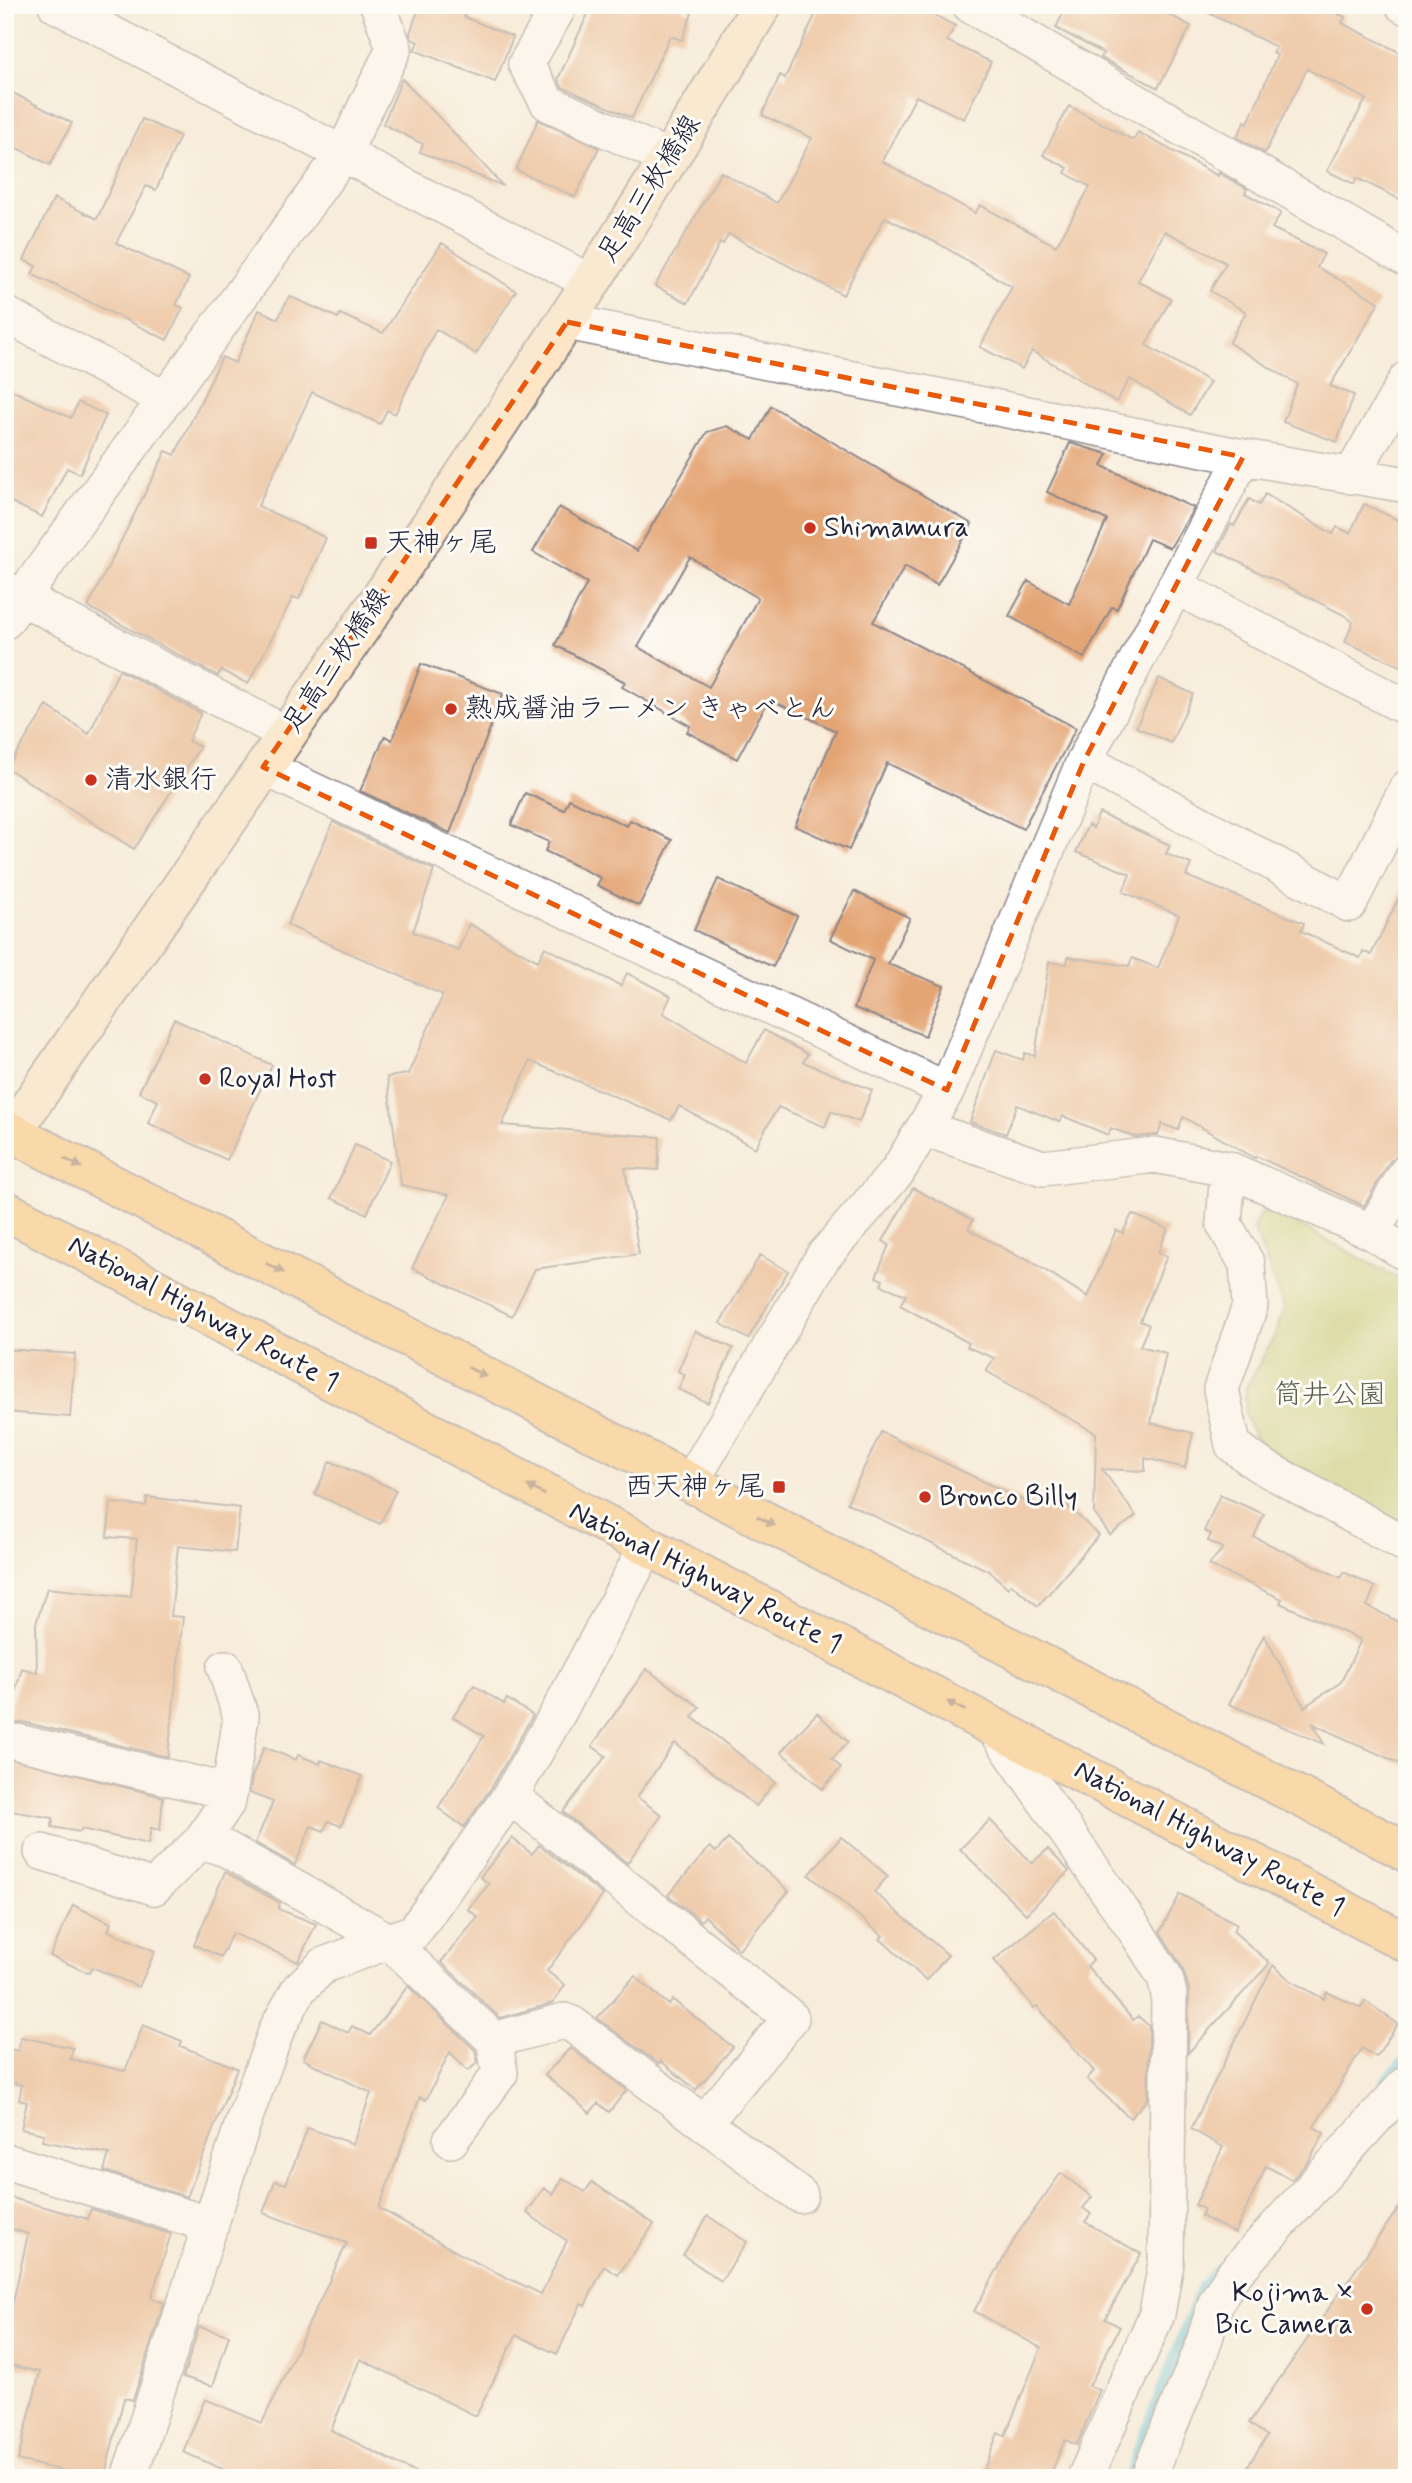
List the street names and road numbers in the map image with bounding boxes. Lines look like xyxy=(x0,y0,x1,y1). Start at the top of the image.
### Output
street label: 足高三枚橋線 xyxy=(590,108,710,270)
street label: 足高三枚橋線 xyxy=(275,581,399,741)
street label: National Highway Route 1 xyxy=(61,1227,345,1401)
street label: National Highway Route 1 xyxy=(562,1493,848,1663)
street label: National Highway Route 1 xyxy=(1067,1752,1351,1926)

